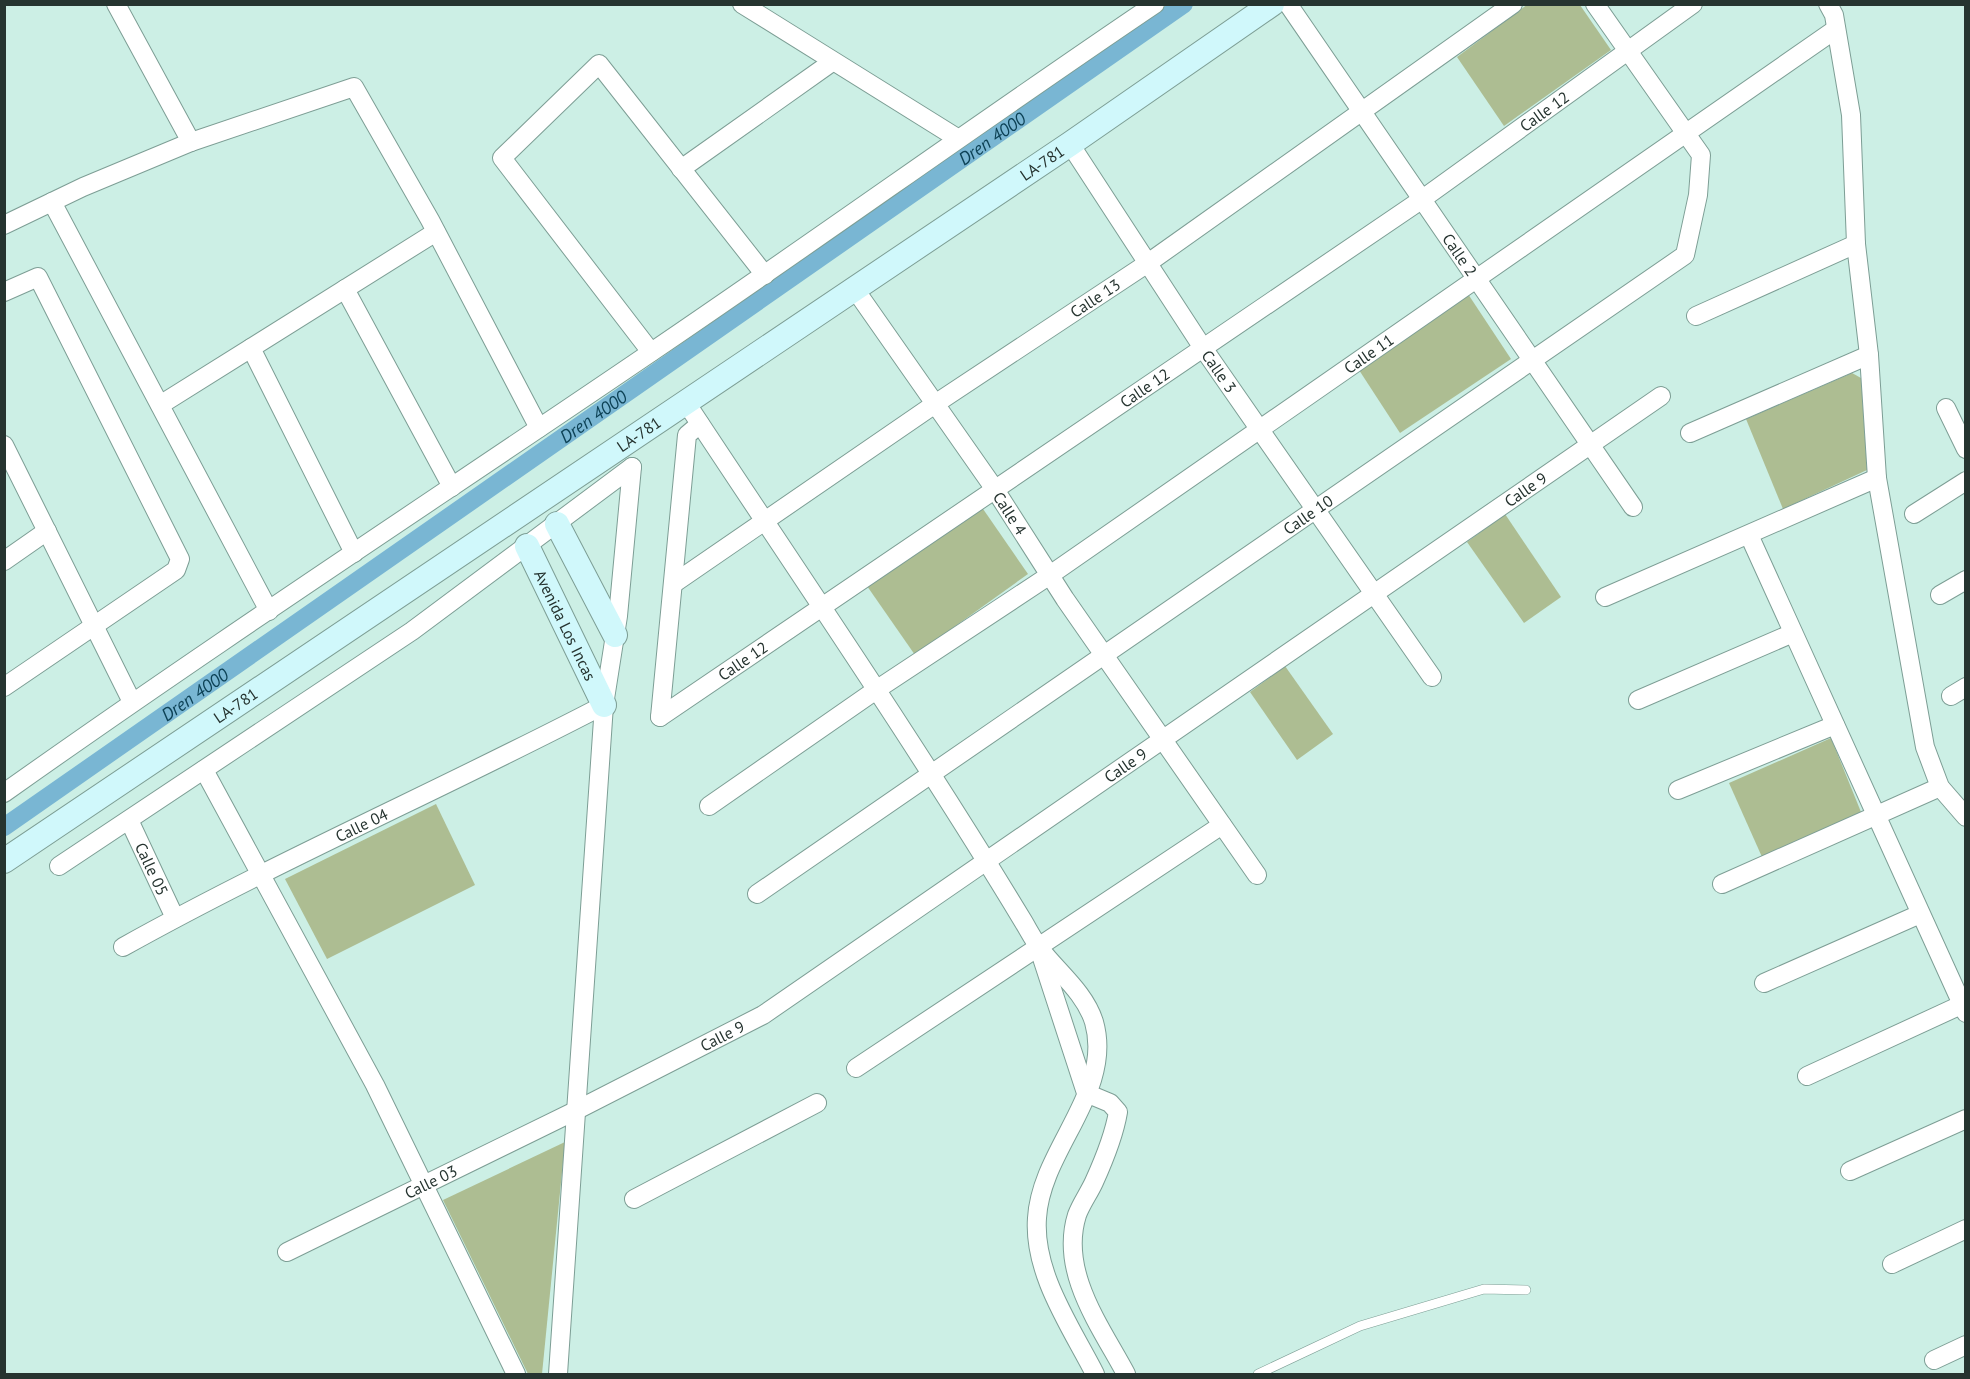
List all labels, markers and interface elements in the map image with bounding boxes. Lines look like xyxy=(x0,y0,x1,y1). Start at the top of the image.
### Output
street label: Calle 12 xyxy=(1516,87,1573,136)
water label: Dren 4000 xyxy=(953,106,1030,170)
street label: LA-781 xyxy=(1016,141,1068,185)
street label: Calle 2 xyxy=(1438,230,1482,280)
street label: Calle 13 xyxy=(1066,274,1124,322)
street label: Calle 11 xyxy=(1340,329,1397,378)
street label: Calle 3 xyxy=(1198,346,1241,397)
street label: Calle 12 xyxy=(1116,364,1174,412)
water label: Dren 4000 xyxy=(555,384,632,448)
street label: LA-781 xyxy=(613,412,665,456)
street label: Calle 9 xyxy=(1500,468,1551,511)
street label: Calle 4 xyxy=(989,488,1031,539)
street label: Calle 10 xyxy=(1279,490,1337,539)
street label: Avenida Los Incas xyxy=(530,567,601,684)
street label: Calle 12 xyxy=(714,637,772,685)
water label: Dren 4000 xyxy=(156,662,233,726)
street label: LA-781 xyxy=(210,683,261,727)
street label: Calle 9 xyxy=(1100,743,1151,787)
street label: Calle 04 xyxy=(332,804,391,846)
street label: Calle 05 xyxy=(131,839,173,899)
street label: Calle 9 xyxy=(697,1016,748,1055)
street label: Calle 03 xyxy=(401,1160,460,1203)

